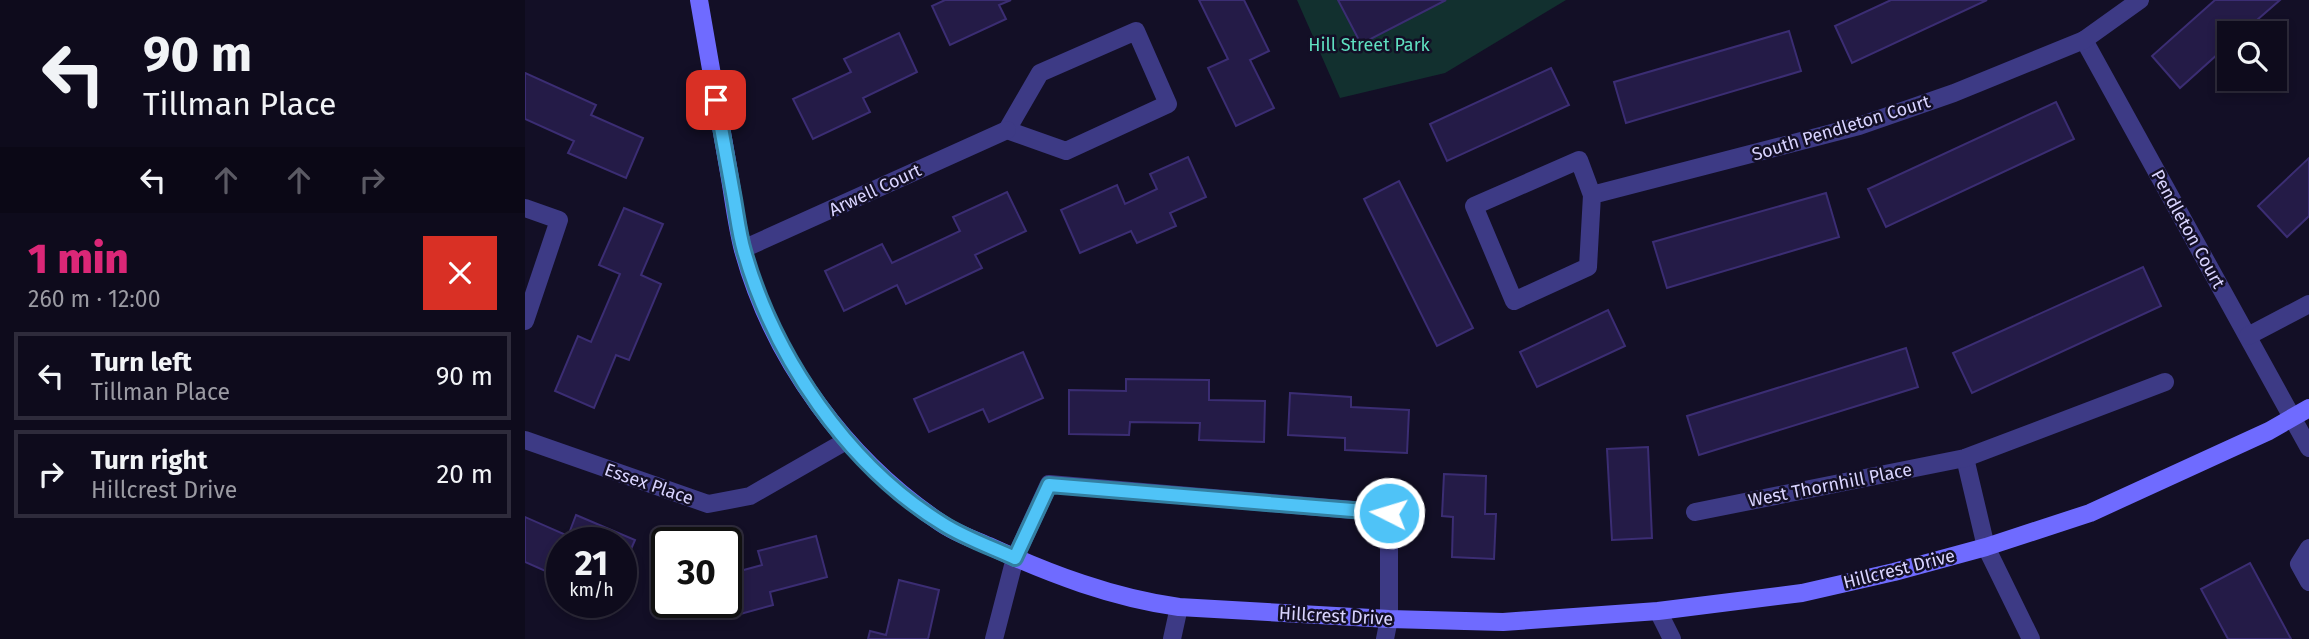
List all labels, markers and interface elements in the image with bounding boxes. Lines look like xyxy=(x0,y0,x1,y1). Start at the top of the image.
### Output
map controls xyxy=(2217,21,2287,91)
button: search xyxy=(2217,21,2287,91)
text: 90 m xyxy=(143,25,252,84)
icon: left xyxy=(28,28,119,119)
park label: Hill Street Park xyxy=(1308,34,1431,56)
pin xyxy=(686,70,746,130)
icon: arrive xyxy=(697,81,735,119)
text: Tillman Place xyxy=(143,85,336,123)
street label: South Pendleton Court xyxy=(1749,90,1933,166)
street label: Arwell Court xyxy=(825,159,925,221)
icon: left xyxy=(134,161,172,199)
icon: ahead xyxy=(207,161,245,199)
icon: ahead xyxy=(280,161,318,199)
icon: right xyxy=(353,161,391,199)
street label: Pendleton Court xyxy=(2146,166,2230,293)
text: 1 min xyxy=(28,234,129,284)
button: close xyxy=(423,236,497,310)
text: 260 m · 12:00 xyxy=(28,285,161,313)
text: Turn left xyxy=(91,347,192,378)
icon: left xyxy=(32,357,70,395)
text: 90 m xyxy=(436,361,493,392)
text: Tillman Place xyxy=(91,378,230,406)
text: Turn right xyxy=(91,445,208,476)
icon: right xyxy=(32,455,70,493)
street label: West Thornhill Place xyxy=(1746,458,1914,512)
text: 20 m xyxy=(436,459,493,490)
street label: Essex Place xyxy=(602,459,696,509)
text: Hillcrest Drive xyxy=(91,476,237,504)
position arrow xyxy=(1352,476,1426,550)
speed limit sign: 30 xyxy=(651,527,742,618)
text: 21 xyxy=(575,542,608,584)
street label: Hillcrest Drive xyxy=(1841,544,1957,594)
text: km/h xyxy=(569,579,614,601)
street label: Hillcrest Drive xyxy=(1278,602,1394,630)

